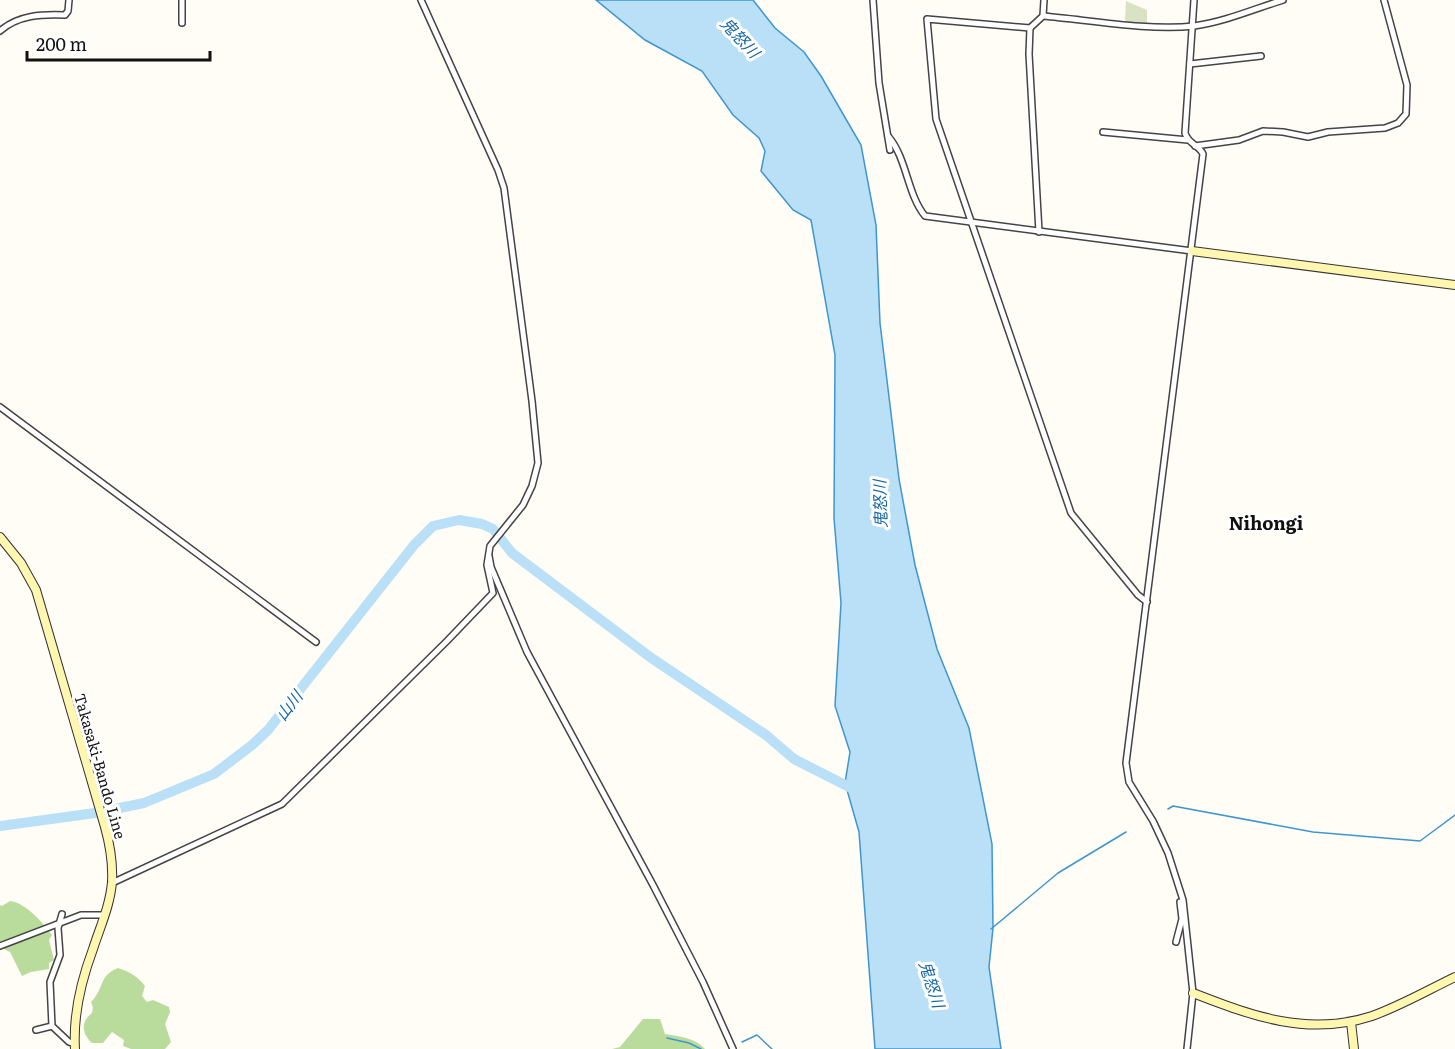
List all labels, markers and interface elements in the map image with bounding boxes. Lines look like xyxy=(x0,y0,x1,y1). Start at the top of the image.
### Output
water label: 鬼怒川 xyxy=(716,11,768,64)
scale bar xyxy=(27,24,210,62)
text: 200 m xyxy=(36,30,87,57)
water label: 鬼怒川 xyxy=(866,478,892,528)
district label: Nihongi xyxy=(1229,509,1304,536)
water label: 山川 xyxy=(269,683,309,725)
street label: Takasaki-Bando Line xyxy=(69,691,133,842)
water label: 鬼怒川 xyxy=(914,957,952,1012)

